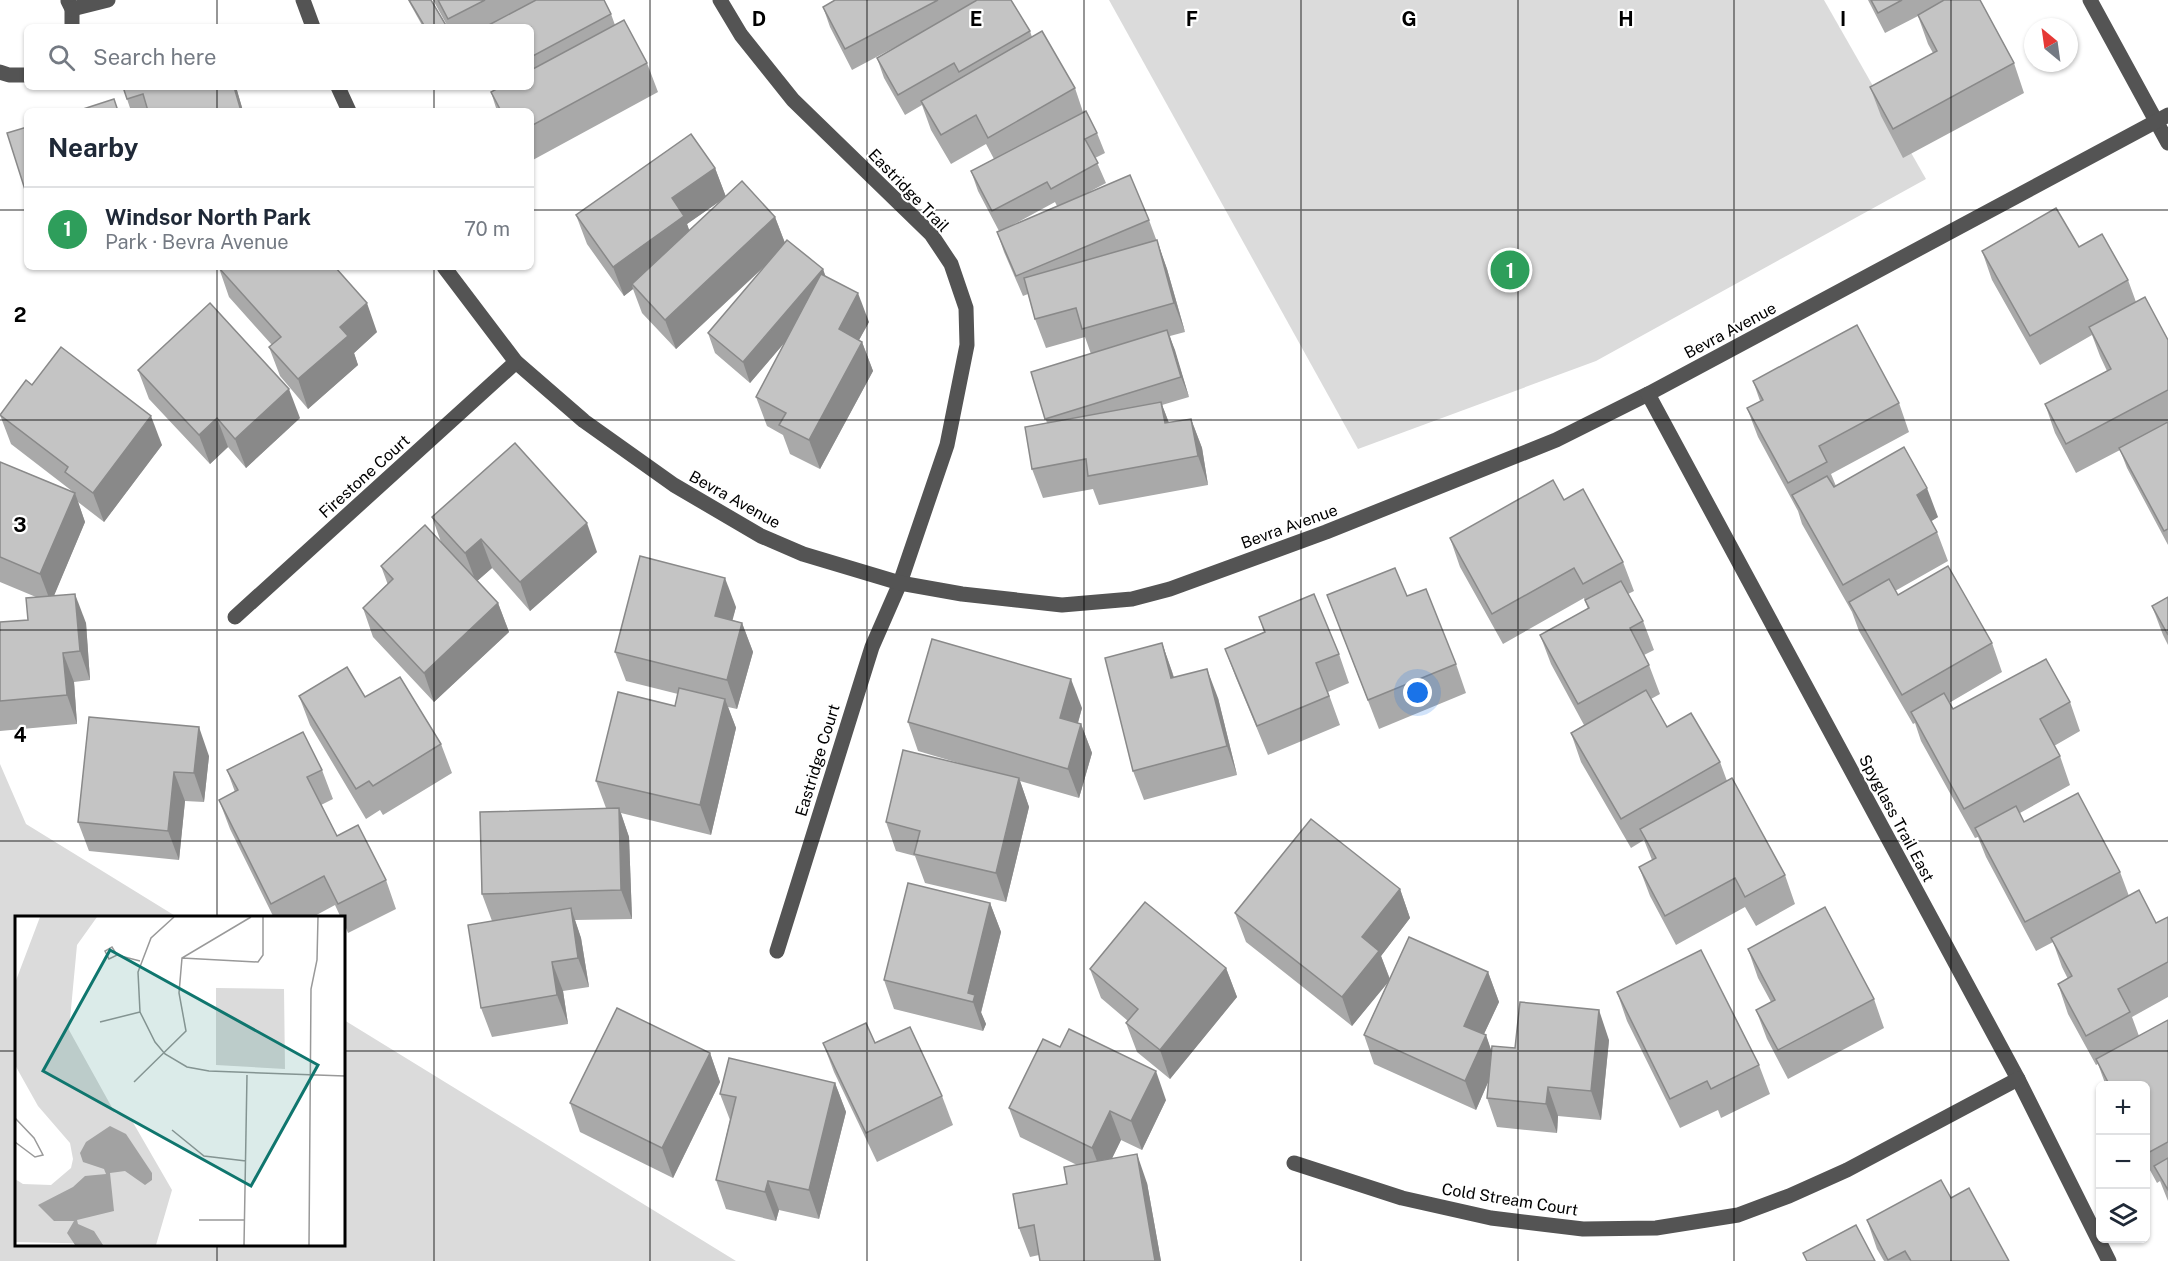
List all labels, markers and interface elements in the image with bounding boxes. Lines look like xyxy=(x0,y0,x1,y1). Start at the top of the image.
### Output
text: D xyxy=(752,7,766,31)
text: E xyxy=(970,7,982,31)
text: F xyxy=(1186,7,1198,31)
text: G xyxy=(1401,7,1417,31)
text: H xyxy=(1618,7,1634,31)
text: I xyxy=(1840,7,1846,31)
north arrow xyxy=(2024,18,2078,72)
search box xyxy=(24,24,534,90)
icon: search xyxy=(45,41,78,74)
text: Search here xyxy=(93,44,217,70)
text: Nearby xyxy=(48,132,138,163)
street label: Eastridge Trail xyxy=(864,145,953,236)
text: Windsor North Park xyxy=(105,204,311,230)
text: 1 xyxy=(63,217,72,241)
text: 70 m xyxy=(464,217,510,241)
text: Park · Bevra Avenue xyxy=(105,230,289,254)
pin: 1 xyxy=(1490,248,1530,292)
street label: Bevra Avenue xyxy=(1681,298,1779,363)
text: 2 xyxy=(14,303,26,327)
street label: Firestone Court xyxy=(315,431,414,522)
street label: Bevra Avenue xyxy=(686,467,784,532)
street label: Bevra Avenue xyxy=(1238,500,1340,553)
text: 3 xyxy=(13,513,27,537)
your location xyxy=(1403,678,1432,707)
street label: Eastridge Court xyxy=(791,702,844,819)
text: 4 xyxy=(13,723,27,747)
street label: Spyglass Trail East xyxy=(1855,751,1938,885)
inset map xyxy=(15,916,345,1246)
map controls xyxy=(2096,1081,2150,1243)
button: + xyxy=(2096,1081,2150,1135)
button: − xyxy=(2096,1135,2150,1189)
street label: Cold Stream Court xyxy=(1440,1179,1579,1220)
button: layers xyxy=(2096,1189,2150,1243)

